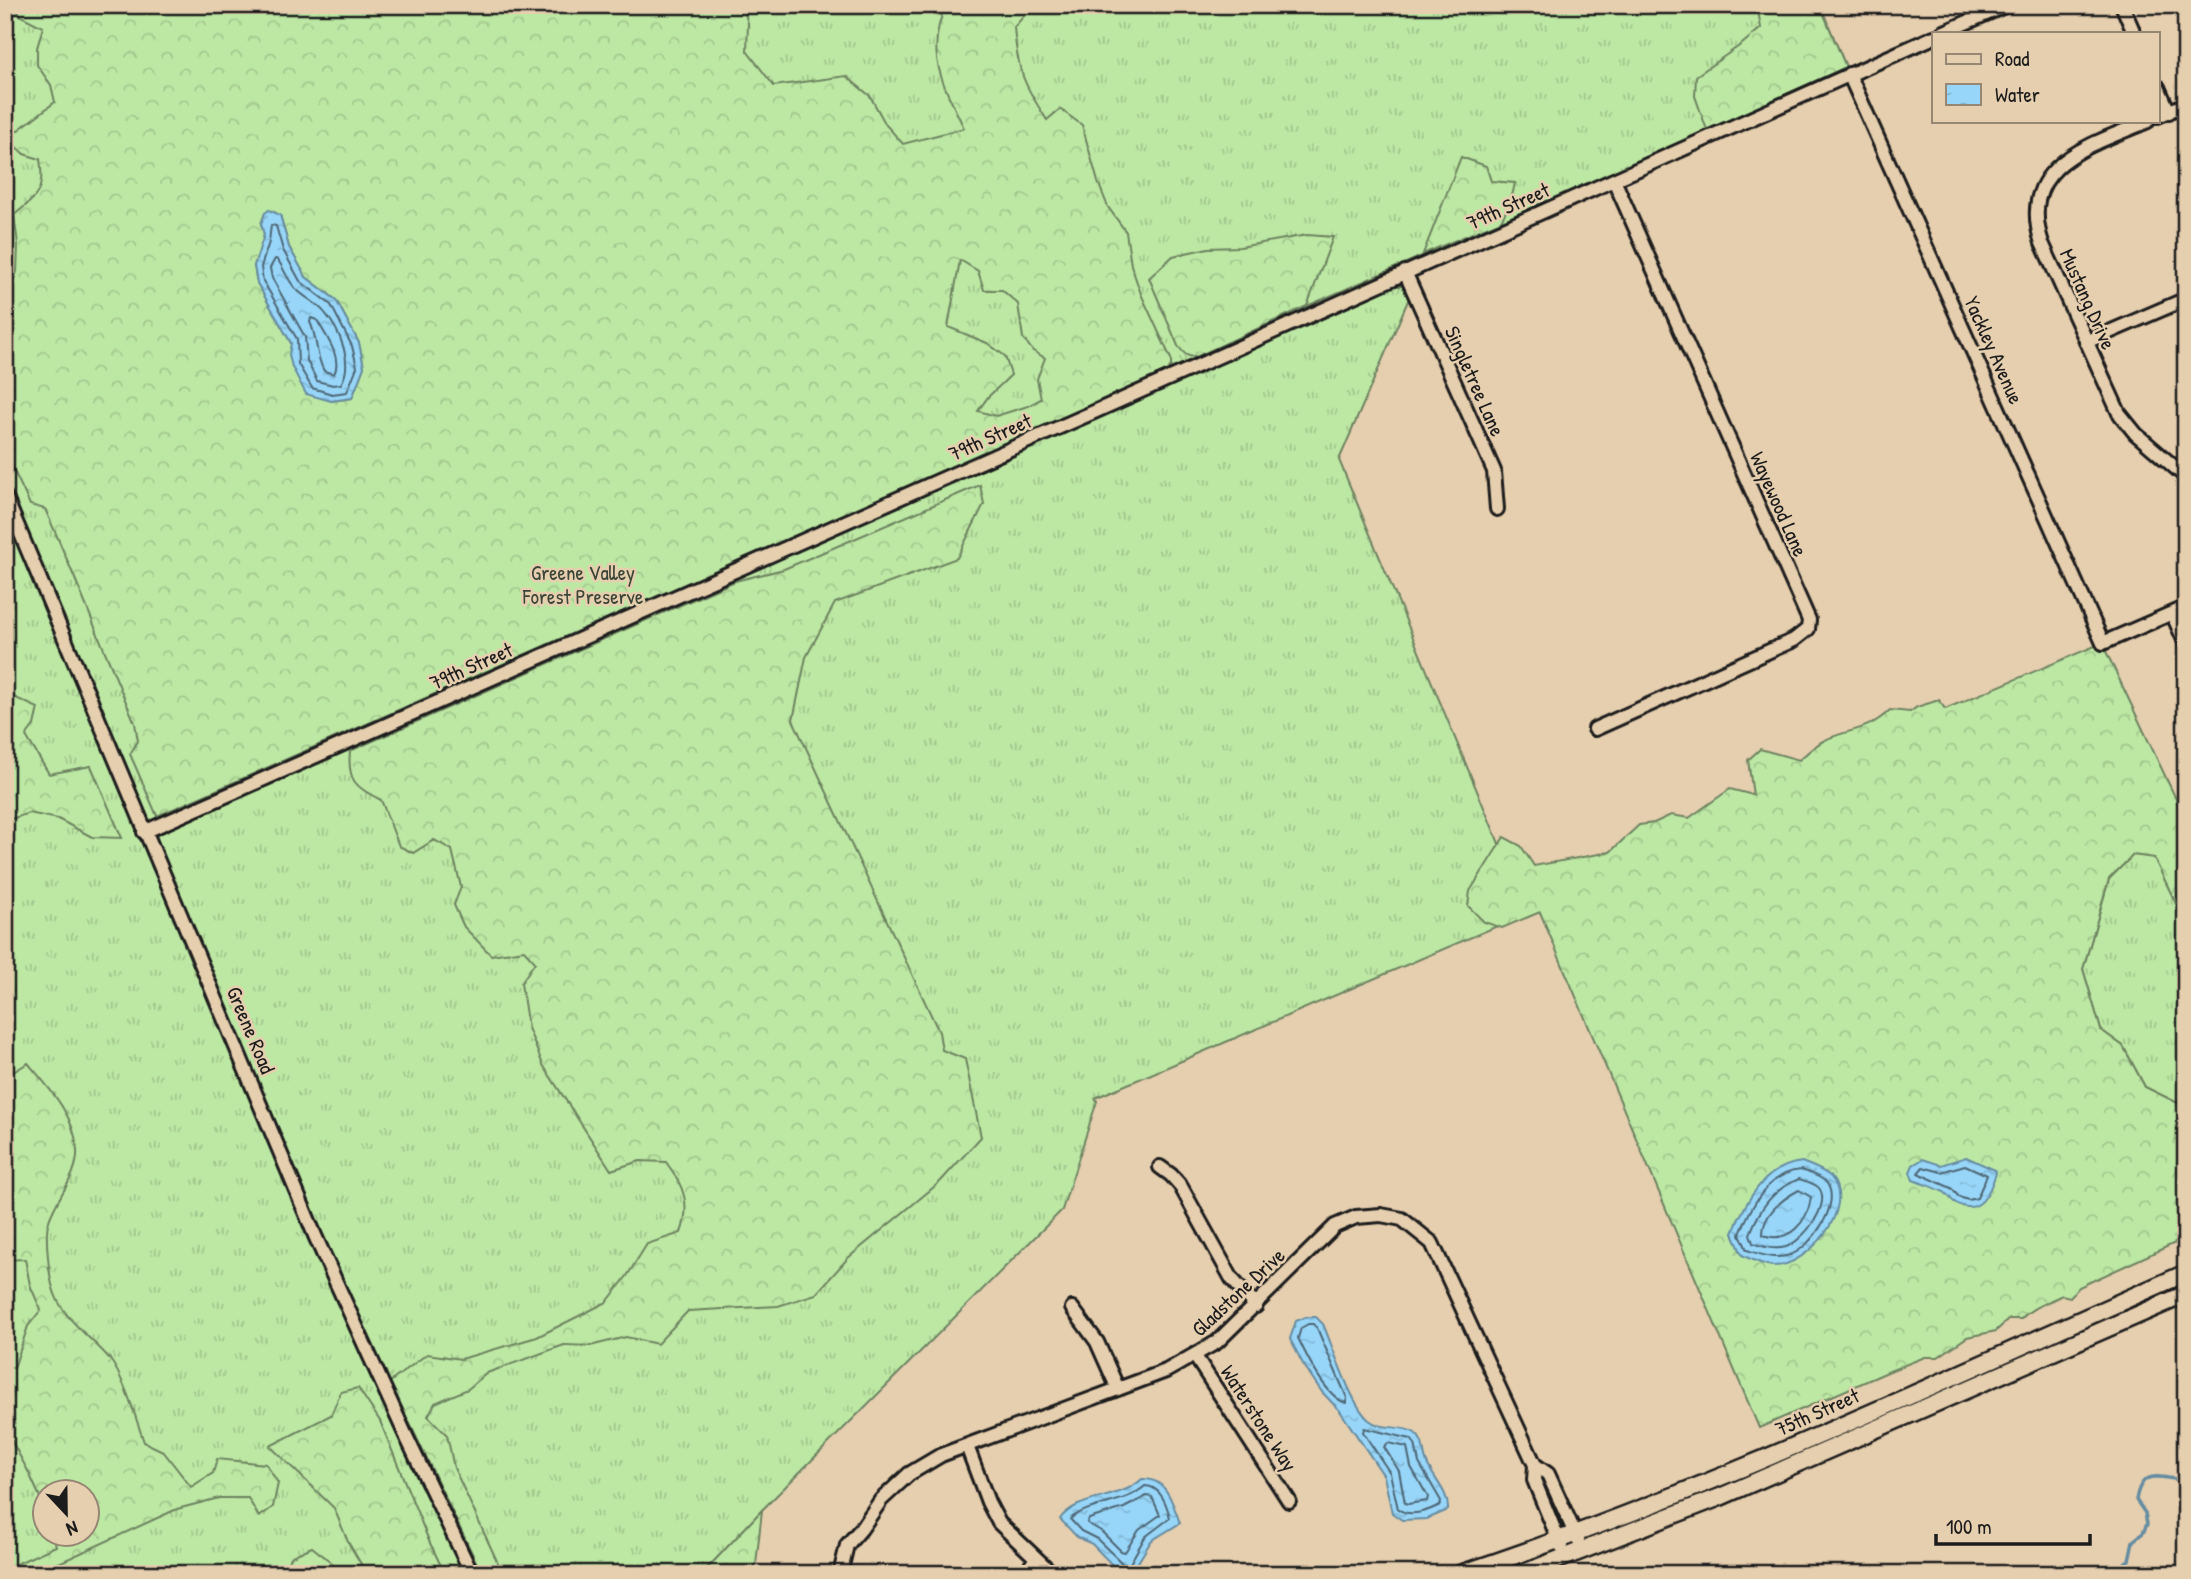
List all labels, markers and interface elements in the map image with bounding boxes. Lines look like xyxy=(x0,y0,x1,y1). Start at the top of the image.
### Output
legend xyxy=(1932,32,2160,122)
text: Road xyxy=(1995,44,2029,73)
text: Water xyxy=(1995,80,2040,109)
street label: 79th Street xyxy=(1462,175,1555,237)
street label: Mustang Drive xyxy=(2053,244,2123,354)
street label: Yackley Avenue xyxy=(1957,291,2031,409)
street label: Singletree Lane xyxy=(1438,321,1512,441)
street label: 79th Street xyxy=(944,406,1037,468)
street label: Wayewood Lane xyxy=(1743,447,1815,561)
park label: Greene Valley Forest Preserve xyxy=(522,558,643,611)
street label: 79th Street xyxy=(425,635,518,697)
street label: Greene Road xyxy=(220,982,282,1078)
street label: Gladstone Drive xyxy=(1185,1241,1291,1343)
street label: Waterstone Way xyxy=(1214,1359,1304,1477)
street label: 75th Street xyxy=(1770,1380,1864,1443)
north arrow xyxy=(32,1478,102,1548)
scale bar xyxy=(1936,1502,2090,1546)
text: 100 m xyxy=(1946,1512,1992,1541)
text: N xyxy=(63,1515,82,1543)

